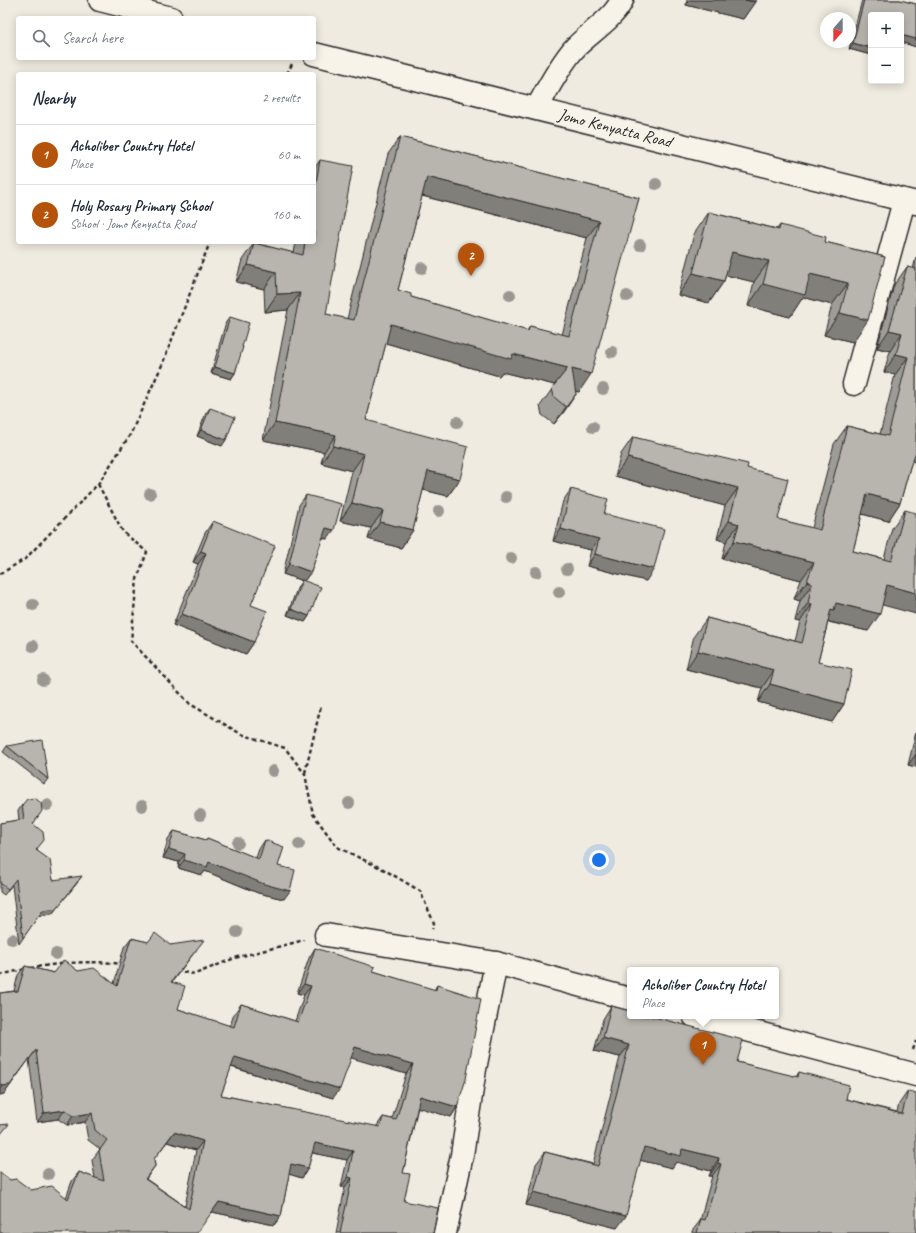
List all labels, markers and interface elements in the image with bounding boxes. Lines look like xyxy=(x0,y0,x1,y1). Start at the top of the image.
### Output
north arrow xyxy=(820,12,856,48)
map controls xyxy=(868,12,904,84)
button: + xyxy=(868,12,904,48)
search box xyxy=(16,16,316,60)
icon: search xyxy=(30,27,52,49)
text: Search here xyxy=(62,29,123,48)
button: − xyxy=(868,48,904,84)
text: Nearby xyxy=(32,88,75,109)
text: 2 results xyxy=(262,90,300,106)
street label: Jomo Kenyatta Road xyxy=(555,104,676,153)
text: Acholiber Country Hotel xyxy=(70,137,193,156)
text: 1 xyxy=(42,147,48,163)
text: 60 m xyxy=(278,147,300,163)
text: Place xyxy=(70,156,93,172)
text: Holy Rosary Primary School xyxy=(70,197,211,216)
text: 2 xyxy=(42,207,48,223)
text: 160 m xyxy=(272,207,300,223)
text: School · Jomo Kenyatta Road xyxy=(70,216,196,232)
pin: 2 xyxy=(458,243,484,276)
your location xyxy=(589,850,609,870)
popup xyxy=(627,967,779,1019)
text: Acholiber Country Hotel xyxy=(642,976,764,995)
text: Place xyxy=(642,995,665,1011)
pin: 1 xyxy=(690,1032,716,1065)

